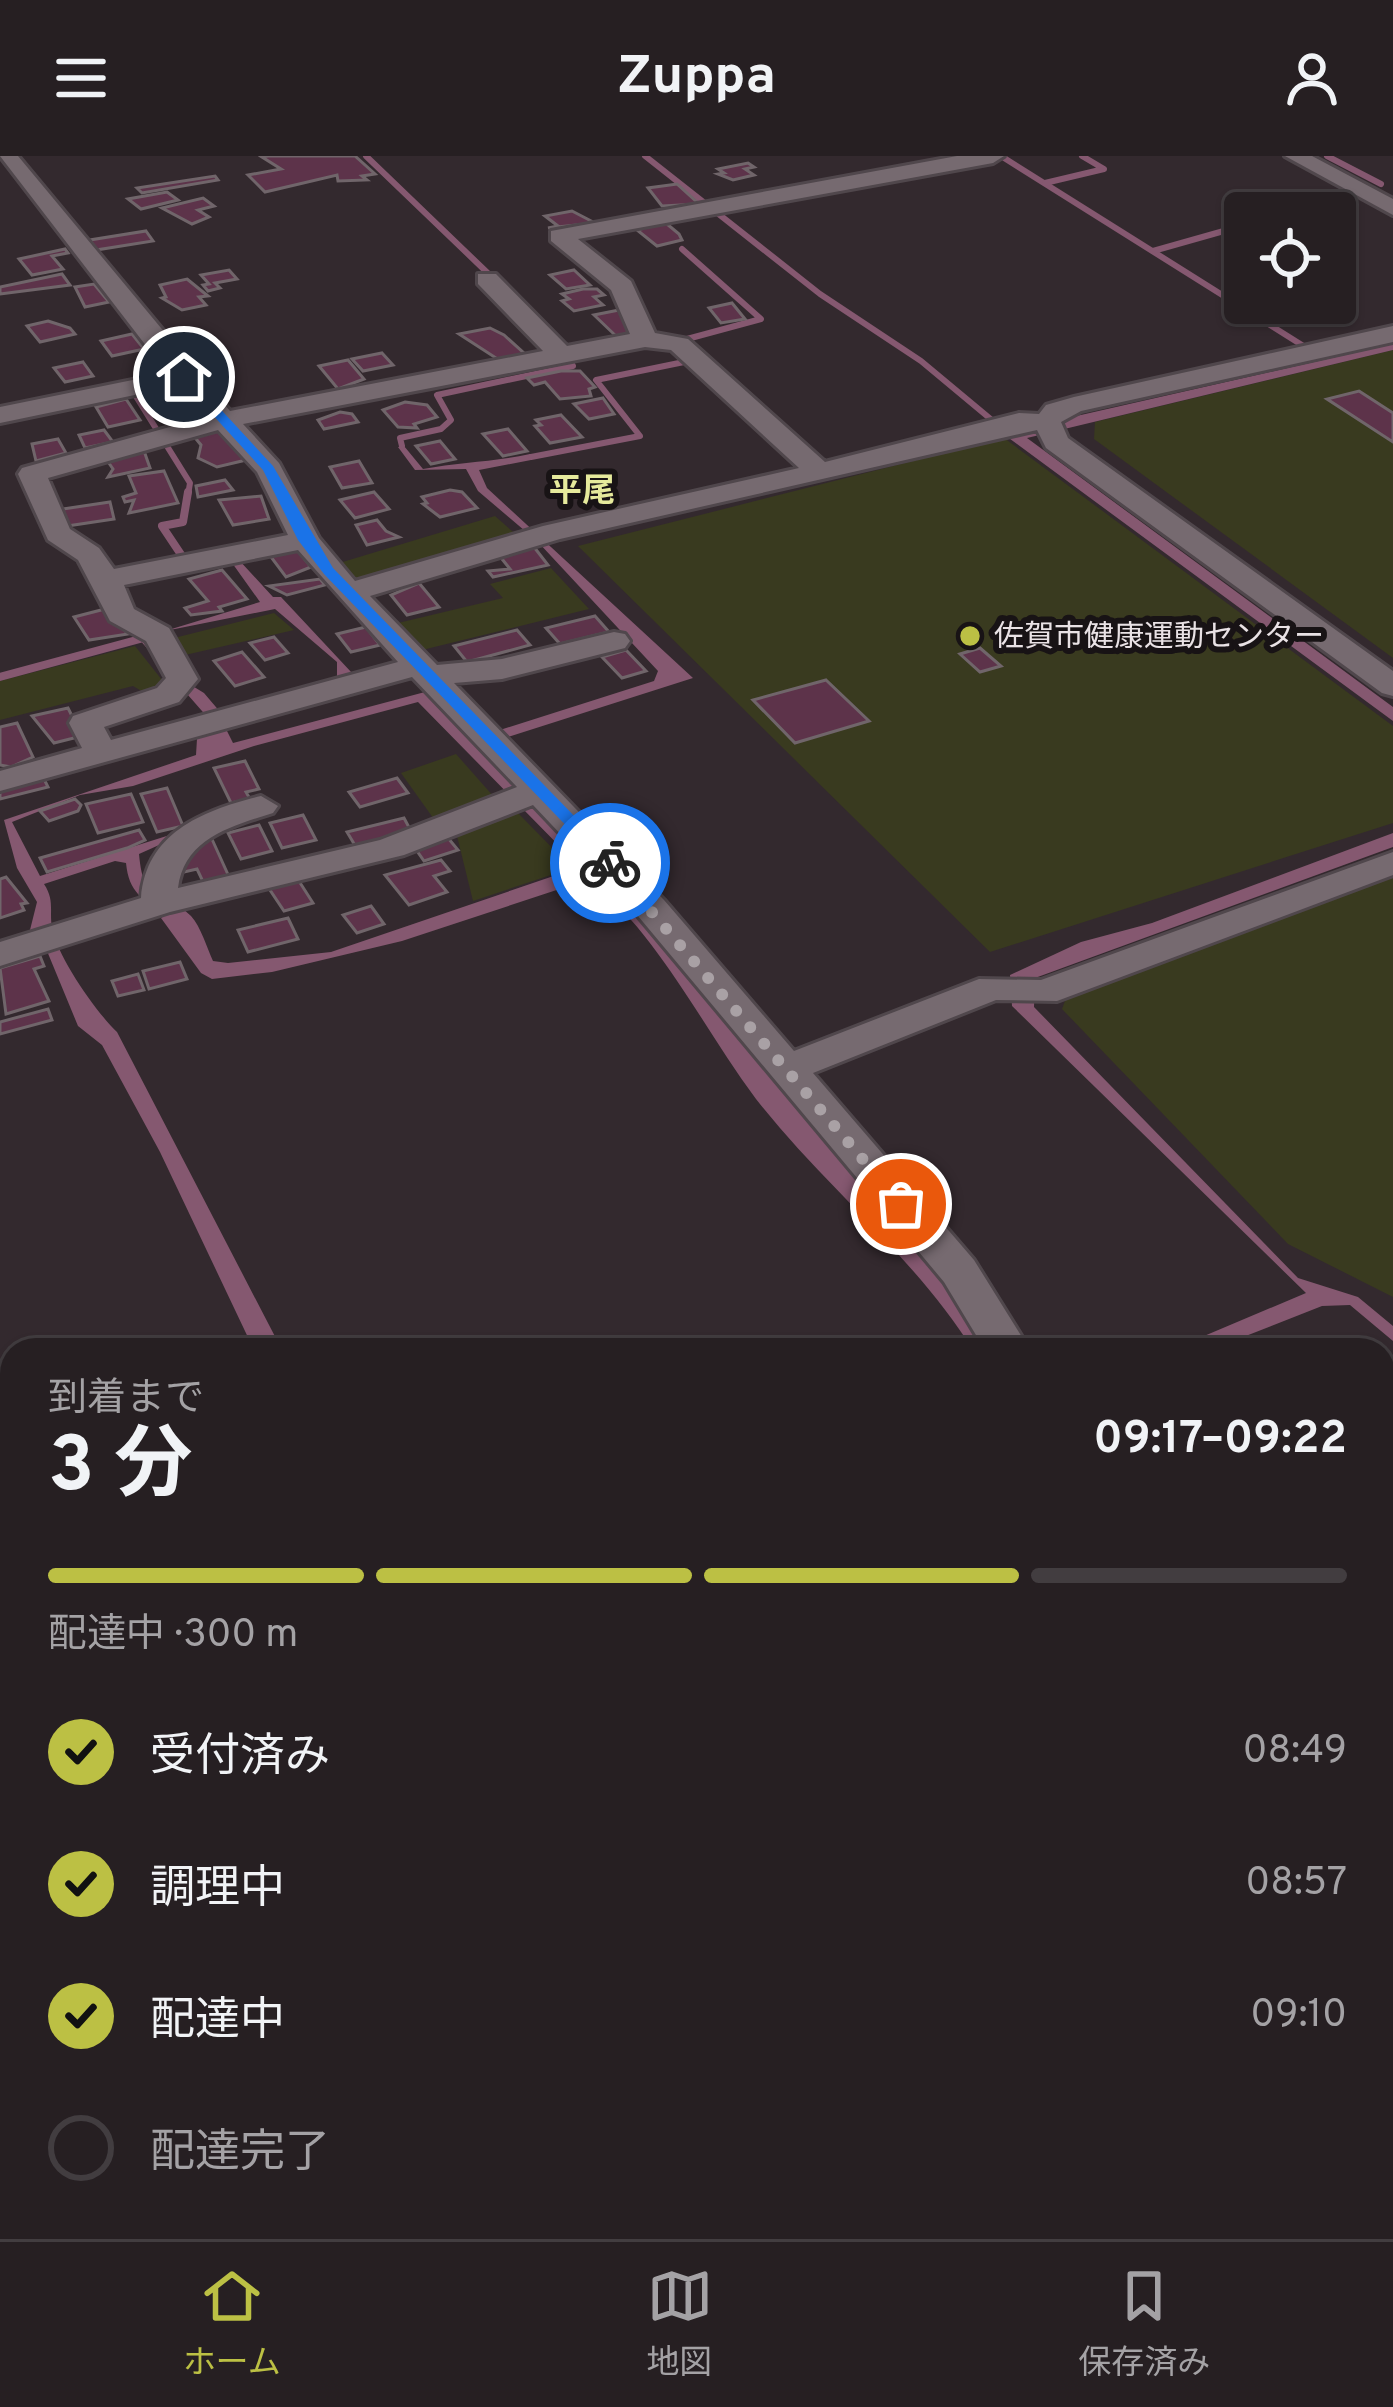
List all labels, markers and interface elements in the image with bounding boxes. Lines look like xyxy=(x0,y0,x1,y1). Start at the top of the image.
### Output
text: Zuppa xyxy=(617,44,776,113)
icon: menu xyxy=(48,45,114,111)
icon: person xyxy=(1279,45,1345,111)
map controls xyxy=(1224,192,1356,324)
button: locate xyxy=(1224,192,1356,324)
pin xyxy=(133,326,235,428)
icon: home xyxy=(151,344,217,410)
district label: 平尾 xyxy=(549,472,615,514)
place label: 佐賀市健康運動センター xyxy=(994,620,1324,657)
marker: 佐賀市健康運動センター xyxy=(957,623,983,649)
courier xyxy=(550,803,670,923)
icon: bike xyxy=(577,830,643,896)
pin xyxy=(850,1153,952,1255)
icon: bag xyxy=(868,1171,934,1237)
text: 到着まで xyxy=(48,1376,204,1425)
text: 09:17–09:22 xyxy=(1093,1412,1347,1469)
text: 3 分 xyxy=(48,1420,192,1519)
text: 配達中 · 300 m xyxy=(48,1612,298,1661)
icon: check xyxy=(48,1719,114,1785)
text: 08:49 xyxy=(1242,1728,1347,1777)
text: 受付済み xyxy=(150,1730,330,1787)
icon: check xyxy=(48,1851,114,1917)
text: 08:57 xyxy=(1245,1860,1347,1909)
text: 調理中 xyxy=(150,1862,285,1919)
icon: check xyxy=(48,1983,114,2049)
text: 09:10 xyxy=(1250,1992,1347,2041)
text: 配達中 xyxy=(150,1994,285,2051)
text: 配達完了 xyxy=(150,2126,330,2183)
tab: ホーム xyxy=(183,2263,281,2386)
tab: 地図 xyxy=(647,2263,713,2386)
tab: 保存済み xyxy=(1078,2263,1210,2386)

